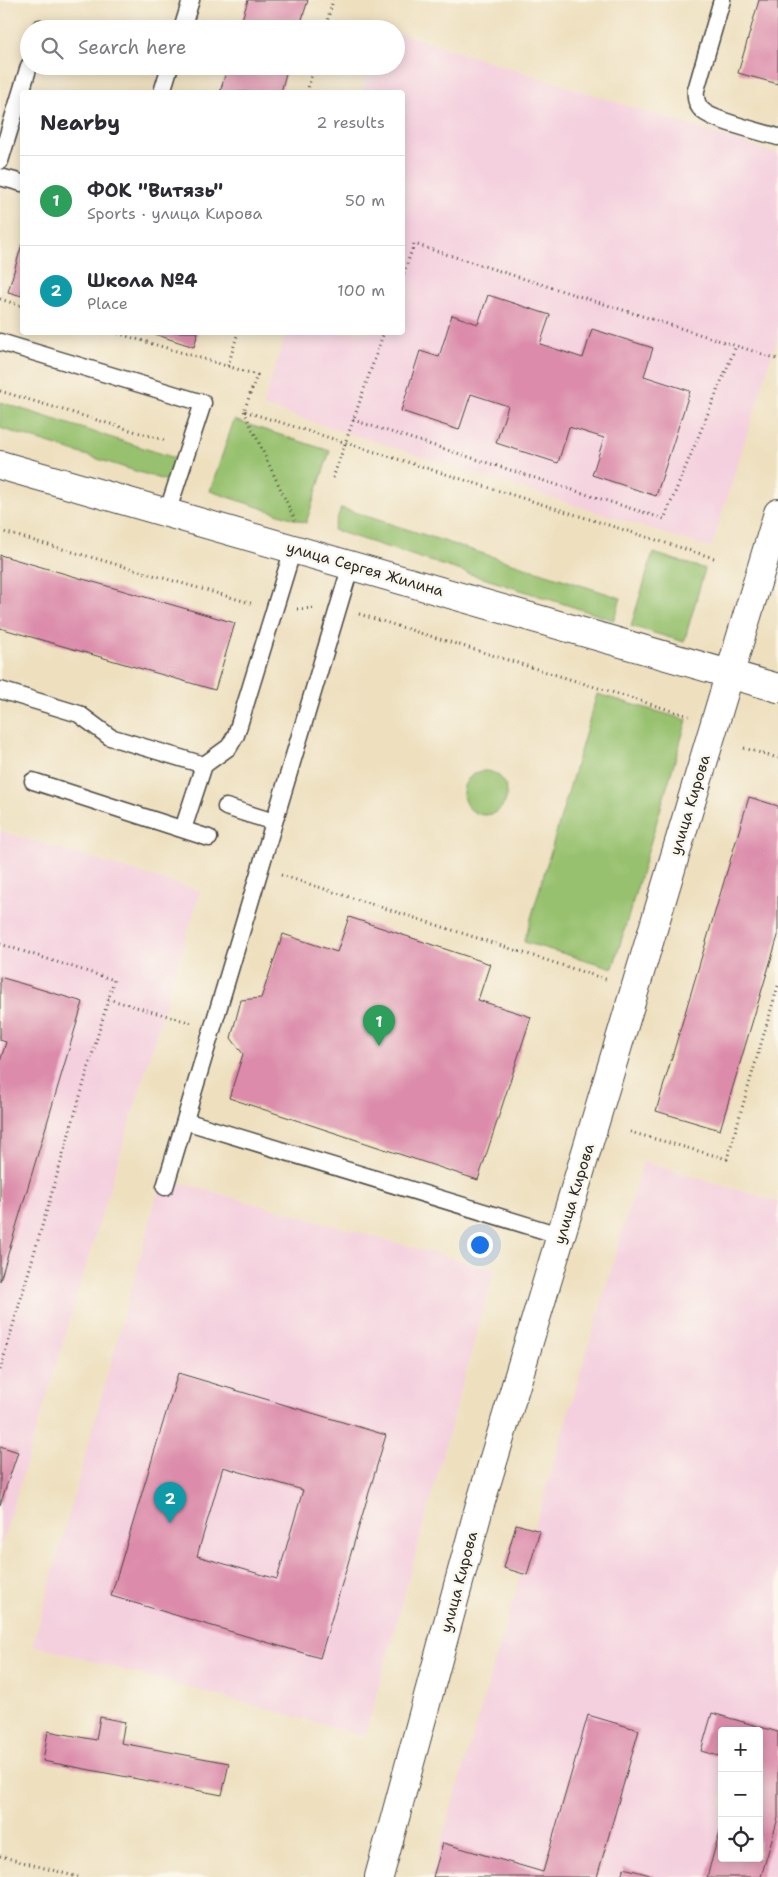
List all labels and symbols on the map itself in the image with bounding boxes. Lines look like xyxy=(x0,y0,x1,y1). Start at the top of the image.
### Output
street label: улица Сергея Жилина xyxy=(284,537,447,601)
street label: улица Кирова xyxy=(665,752,715,858)
pin: 1 xyxy=(363,1005,395,1046)
street label: улица Кирова xyxy=(549,1141,599,1247)
your location xyxy=(467,1232,493,1258)
pin: 2 xyxy=(154,1482,186,1523)
street label: улица Кирова xyxy=(436,1528,482,1635)

